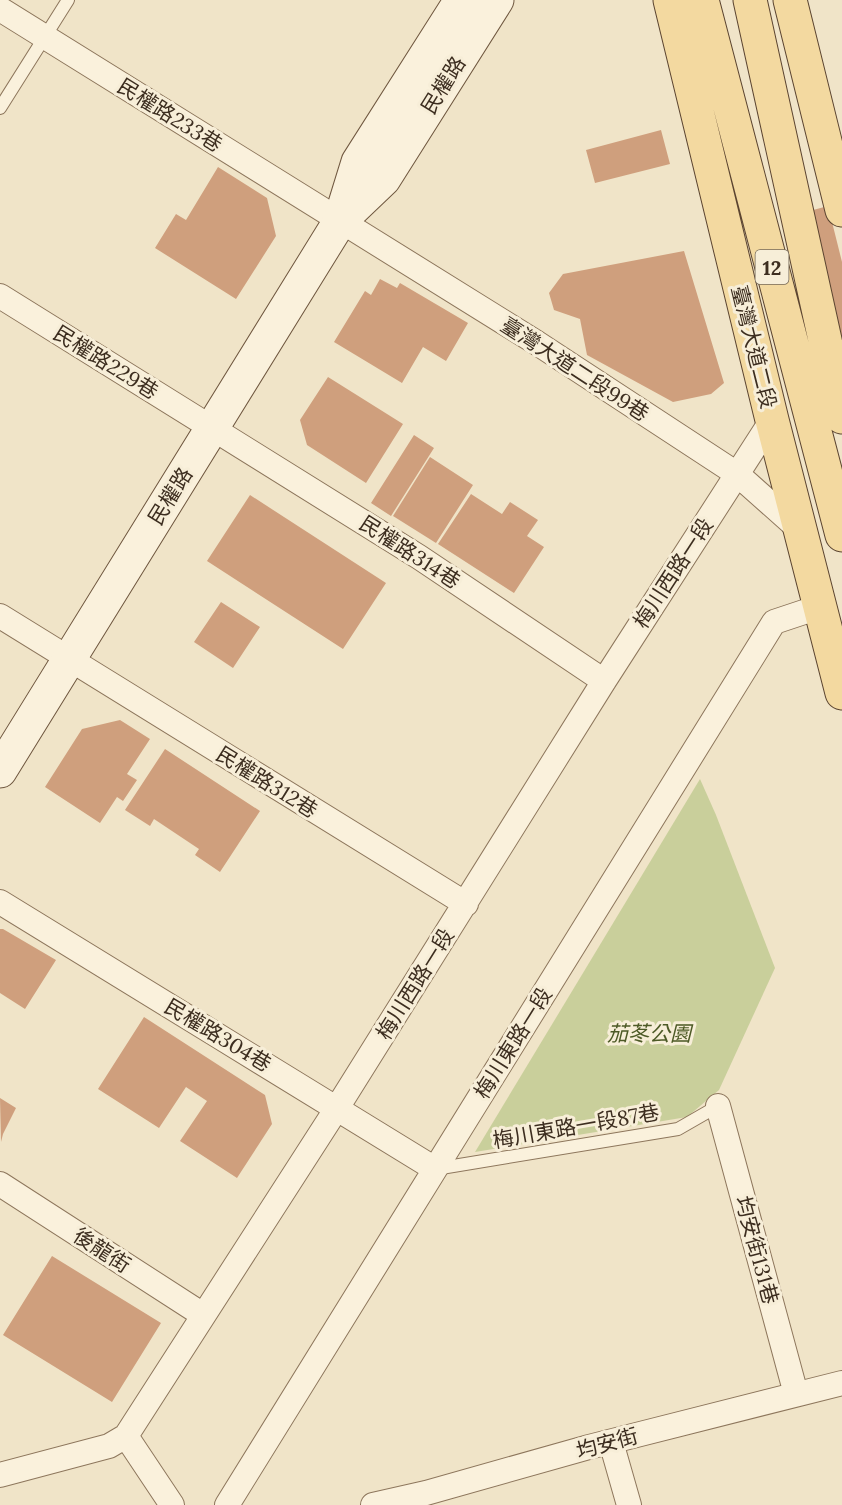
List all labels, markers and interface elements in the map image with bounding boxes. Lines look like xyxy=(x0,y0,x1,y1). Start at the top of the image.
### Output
street label: 民權路 xyxy=(415,51,471,119)
street label: 民權路233巷 xyxy=(113,72,227,158)
road number: 12 xyxy=(756,250,788,284)
street label: 臺灣大道二段 xyxy=(726,283,782,411)
street label: 臺灣大道二段99巷 xyxy=(496,311,654,427)
street label: 民權路229巷 xyxy=(49,319,163,405)
street label: 民權路 xyxy=(142,462,198,530)
street label: 民權路314巷 xyxy=(355,509,465,595)
street label: 梅川西路一段 xyxy=(627,513,719,633)
street label: 民權路312巷 xyxy=(211,740,323,824)
street label: 梅川西路一段 xyxy=(370,923,460,1045)
street label: 梅川東路一段 xyxy=(468,982,558,1104)
street label: 民權路304巷 xyxy=(160,992,276,1078)
park label: 茄苳公園 xyxy=(607,1020,694,1047)
street label: 梅川東路一段87巷 xyxy=(491,1098,661,1154)
street label: 均安街131巷 xyxy=(730,1193,784,1307)
street label: 後龍街 xyxy=(68,1222,136,1278)
street label: 均安街 xyxy=(573,1422,641,1464)

